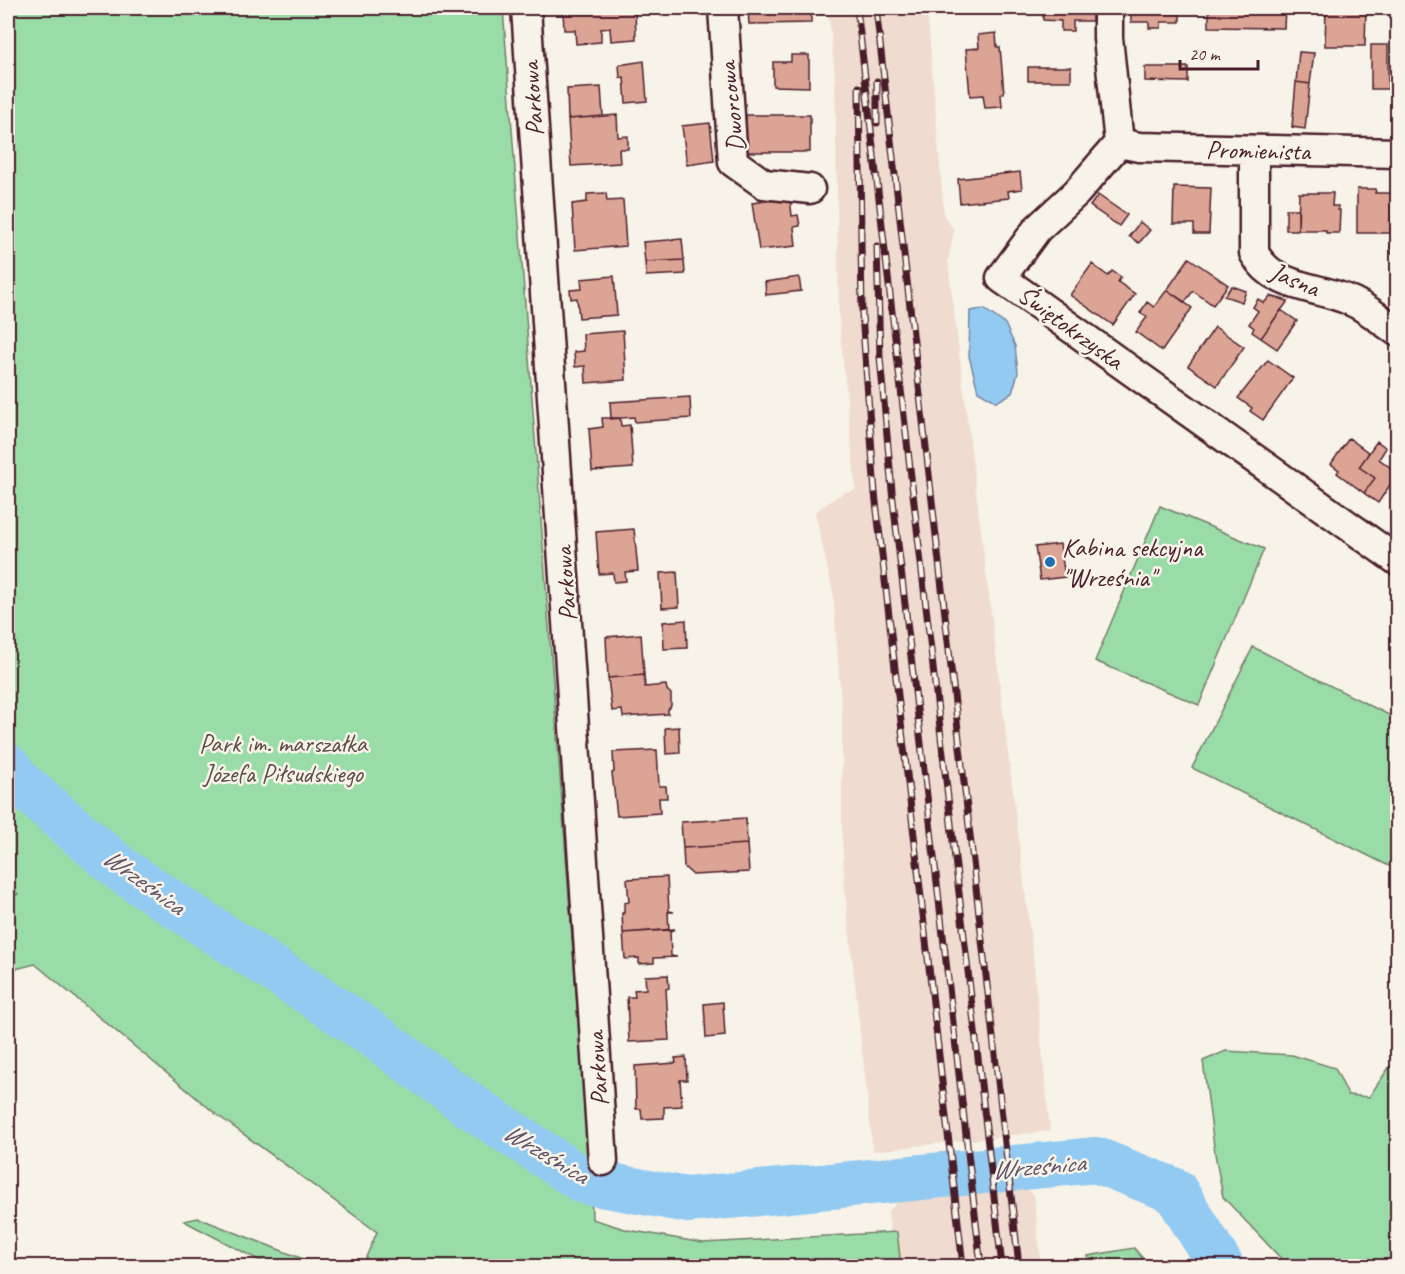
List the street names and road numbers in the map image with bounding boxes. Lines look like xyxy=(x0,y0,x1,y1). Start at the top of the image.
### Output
street label: Parkowa xyxy=(513,58,552,137)
street label: Dworcowa xyxy=(710,58,753,154)
street label: Promienista xyxy=(1206,133,1312,168)
street label: Jasna xyxy=(1263,254,1326,305)
street label: Świętokrzyska xyxy=(1011,278,1132,378)
street label: Parkowa xyxy=(546,543,585,622)
street label: Parkowa xyxy=(578,1028,617,1107)

